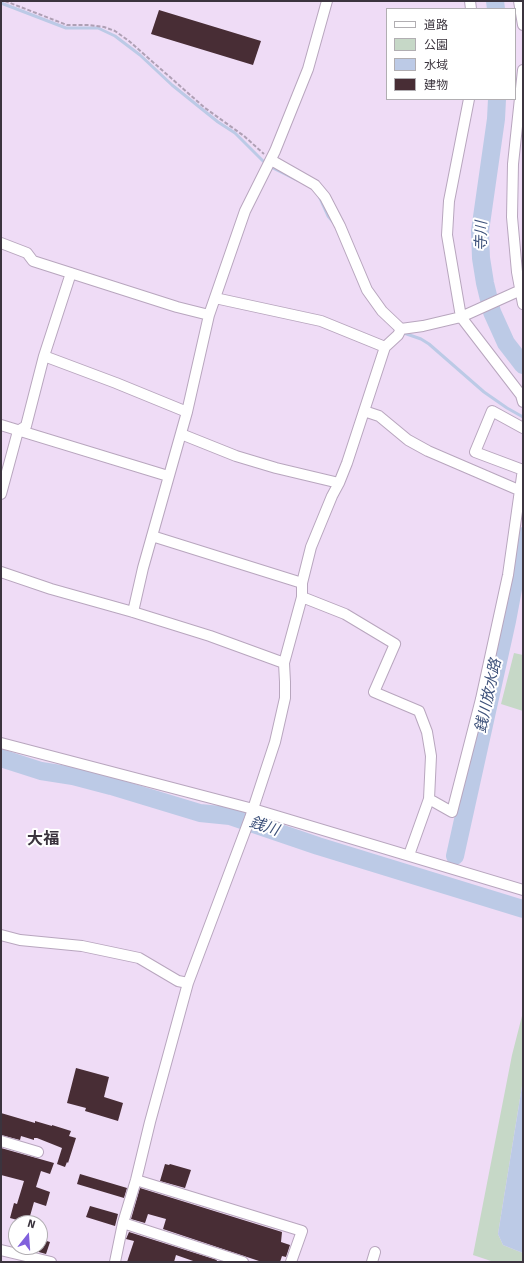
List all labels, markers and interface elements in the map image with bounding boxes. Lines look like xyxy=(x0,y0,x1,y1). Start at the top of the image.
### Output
legend xyxy=(386,8,516,100)
text: 道路 xyxy=(424,18,448,33)
text: 公園 xyxy=(424,38,448,53)
text: 水域 xyxy=(424,58,448,73)
text: 建物 xyxy=(424,78,448,93)
water label: 寺川 xyxy=(473,221,491,251)
water label: 銭川放水路 xyxy=(472,657,506,735)
water label: 銭川 xyxy=(247,814,281,840)
district label: 大福 xyxy=(27,830,59,850)
north arrow xyxy=(8,1215,48,1255)
text: N xyxy=(26,1217,37,1231)

